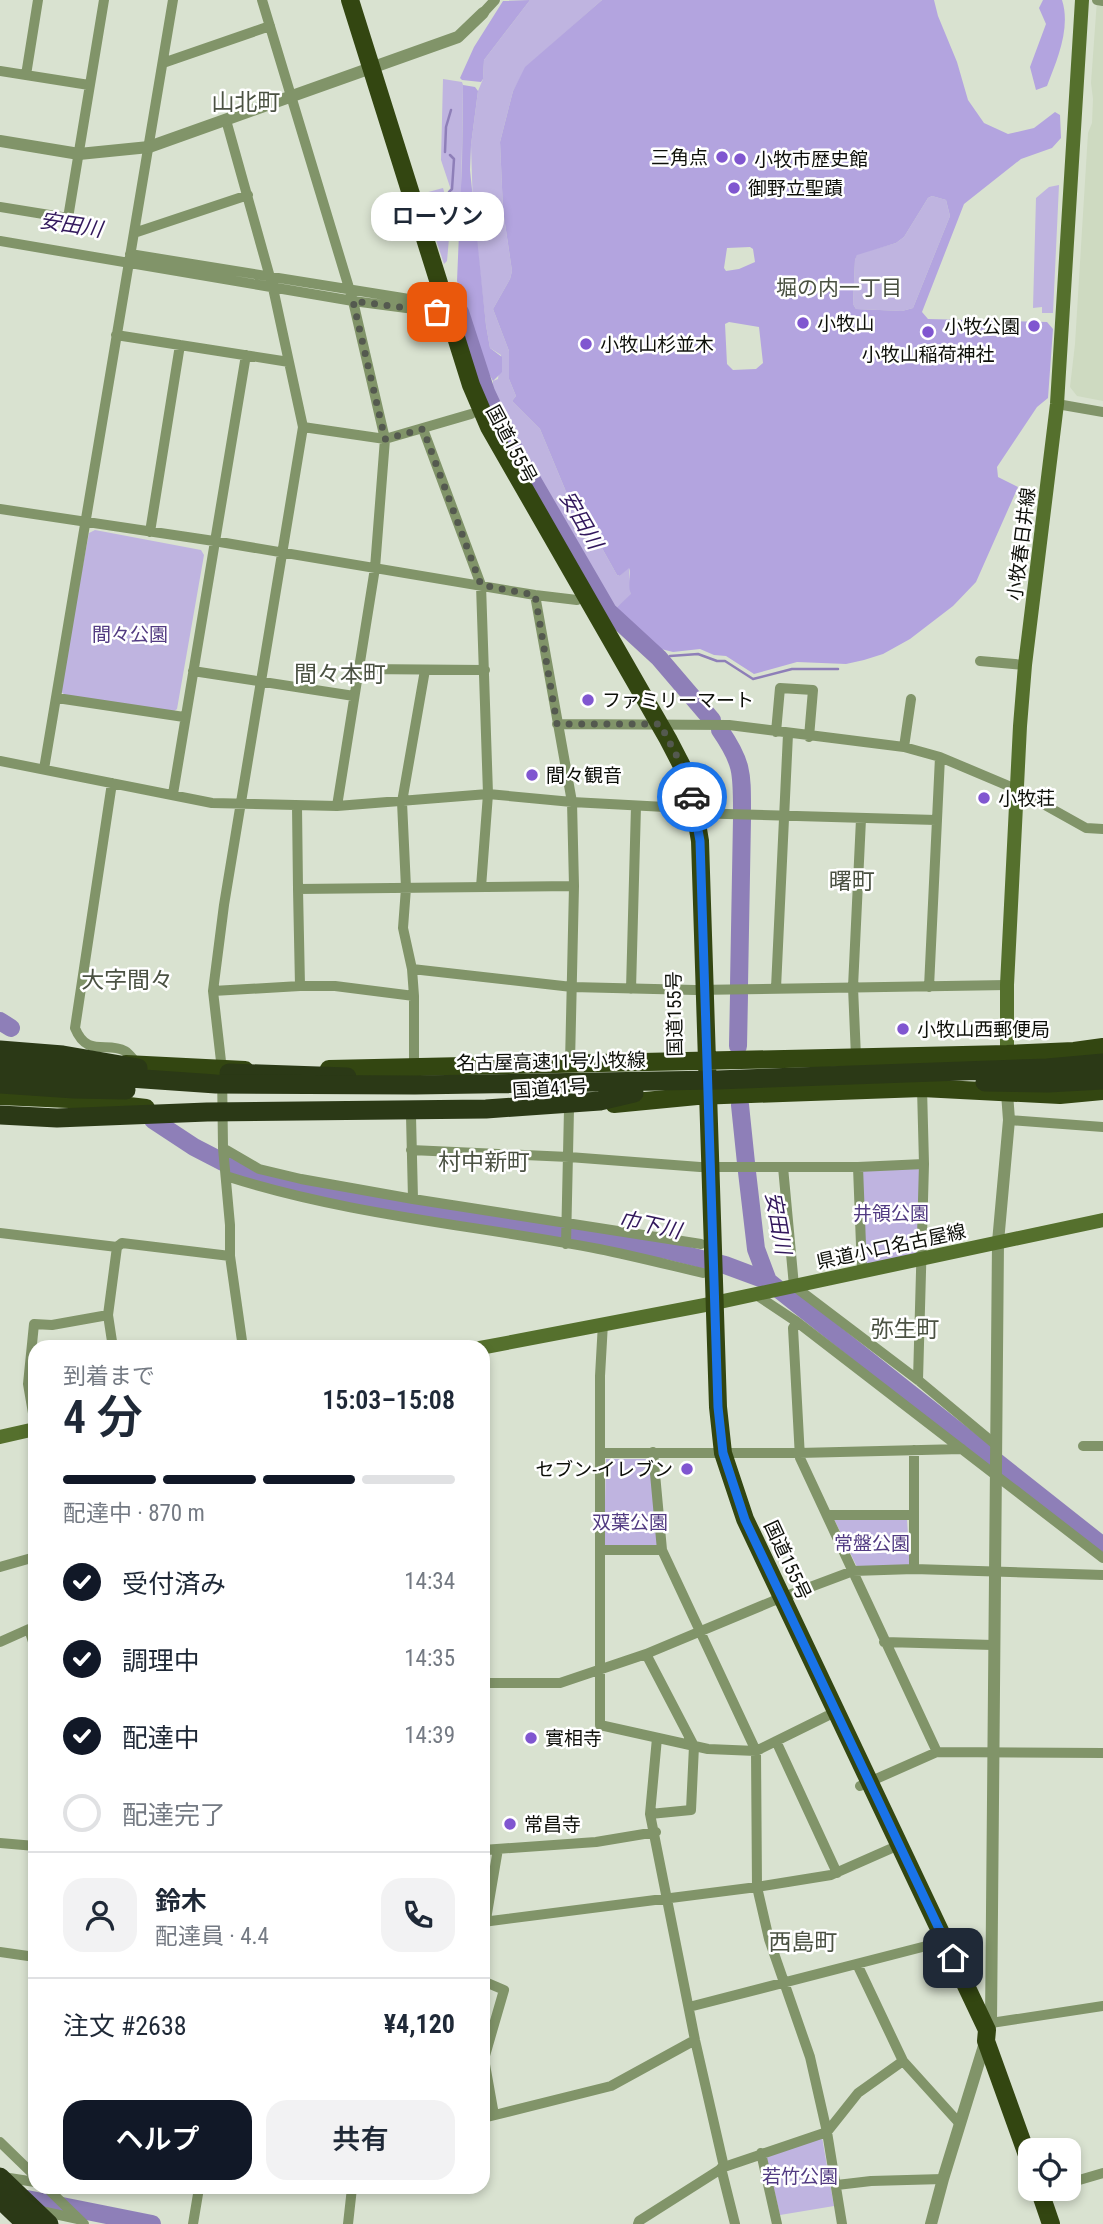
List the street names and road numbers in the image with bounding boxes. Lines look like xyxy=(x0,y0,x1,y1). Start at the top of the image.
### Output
street label: 国道155号 xyxy=(481,401,542,487)
street label: 小牧春日井線 xyxy=(1003,486,1040,602)
street label: 国道155号 xyxy=(662,971,687,1057)
street label: 名古屋高速11号小牧線 xyxy=(456,1048,646,1075)
street label: 国道41号 xyxy=(511,1074,589,1103)
street label: 県道小口名古屋線 xyxy=(814,1219,968,1274)
street label: 国道155号 xyxy=(759,1517,816,1604)

